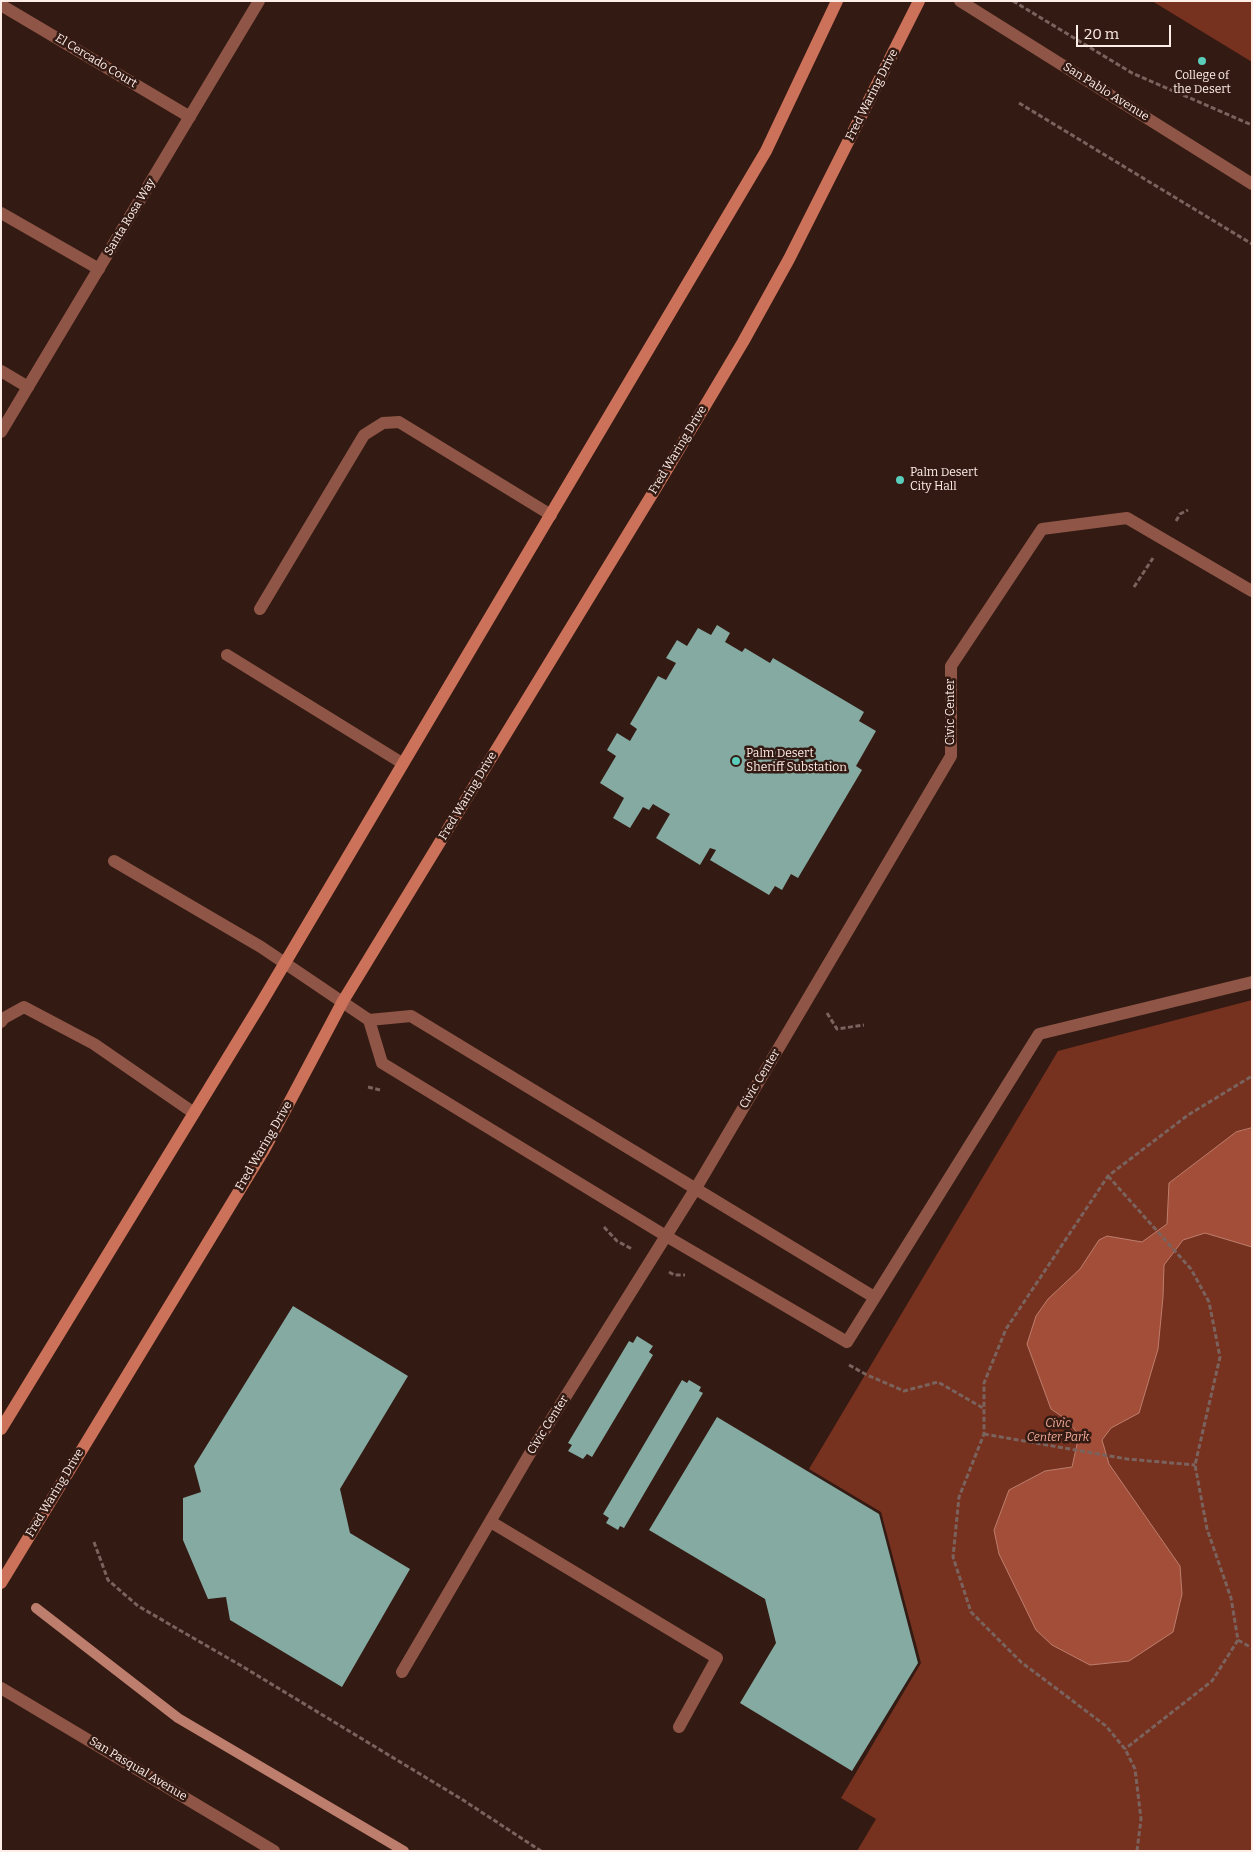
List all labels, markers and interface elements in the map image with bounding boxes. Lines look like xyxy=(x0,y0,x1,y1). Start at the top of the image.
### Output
scale bar xyxy=(1078,15,1173,47)
text: 20 m xyxy=(1084,25,1119,43)
street label: El Cercado Court xyxy=(53,31,139,91)
street label: Fred Waring Drive xyxy=(843,47,901,143)
marker: College of the Desert xyxy=(1196,55,1208,67)
street label: San Pablo Avenue xyxy=(1060,60,1152,124)
place label: College of the Desert xyxy=(1173,69,1231,97)
street label: Santa Rosa Way xyxy=(101,176,159,258)
street label: Fred Waring Drive xyxy=(646,403,710,497)
place label: Palm Desert City Hall xyxy=(910,466,978,494)
marker: Palm Desert City Hall xyxy=(894,474,906,486)
street label: Civic Center xyxy=(944,679,958,745)
place label: Palm Desert Sheriff Substation xyxy=(746,747,847,775)
street label: Fred Waring Drive xyxy=(436,749,500,843)
marker: Palm Desert Sheriff Substation xyxy=(730,755,742,767)
street label: Civic Center xyxy=(737,1047,783,1111)
street label: Fred Waring Drive xyxy=(233,1099,295,1193)
street label: Civic Center xyxy=(524,1393,572,1457)
park label: Civic Center Park xyxy=(1027,1417,1089,1445)
street label: Fred Waring Drive xyxy=(23,1446,87,1540)
street label: San Pasqual Avenue xyxy=(86,1734,190,1804)

